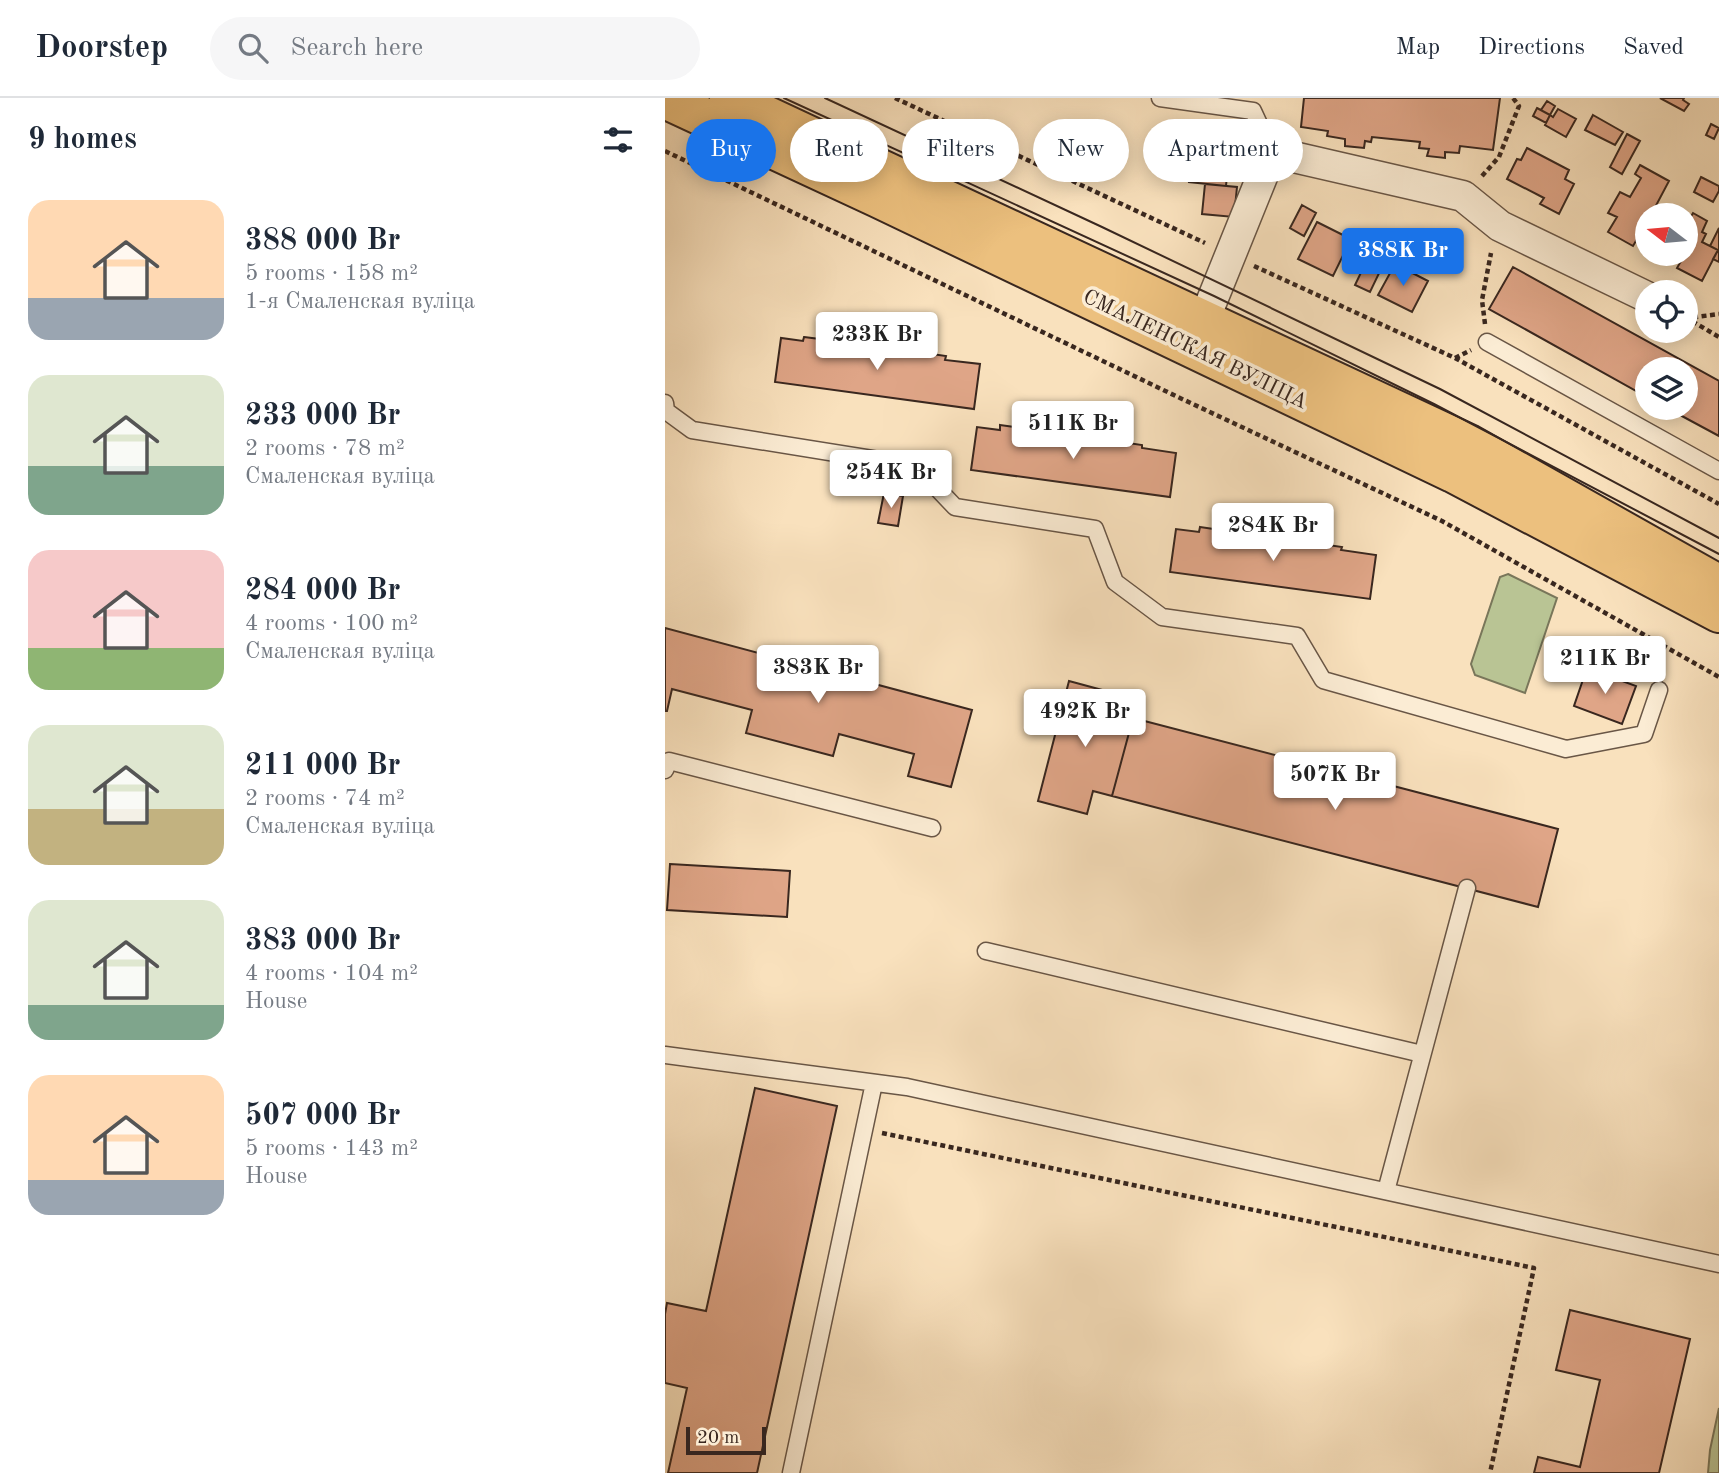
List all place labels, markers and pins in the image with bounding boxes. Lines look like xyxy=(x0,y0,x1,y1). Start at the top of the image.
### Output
pin: 388K Br xyxy=(1338,228,1468,288)
pin: 233K Br xyxy=(812,313,942,372)
pin: 511K Br xyxy=(1008,402,1138,461)
pin: 254K Br xyxy=(826,450,956,510)
pin: 284K Br xyxy=(1208,504,1338,563)
pin: 211K Br xyxy=(1540,636,1670,696)
pin: 383K Br xyxy=(753,646,883,705)
pin: 492K Br xyxy=(1020,690,1150,749)
pin: 507K Br xyxy=(1270,752,1400,812)

